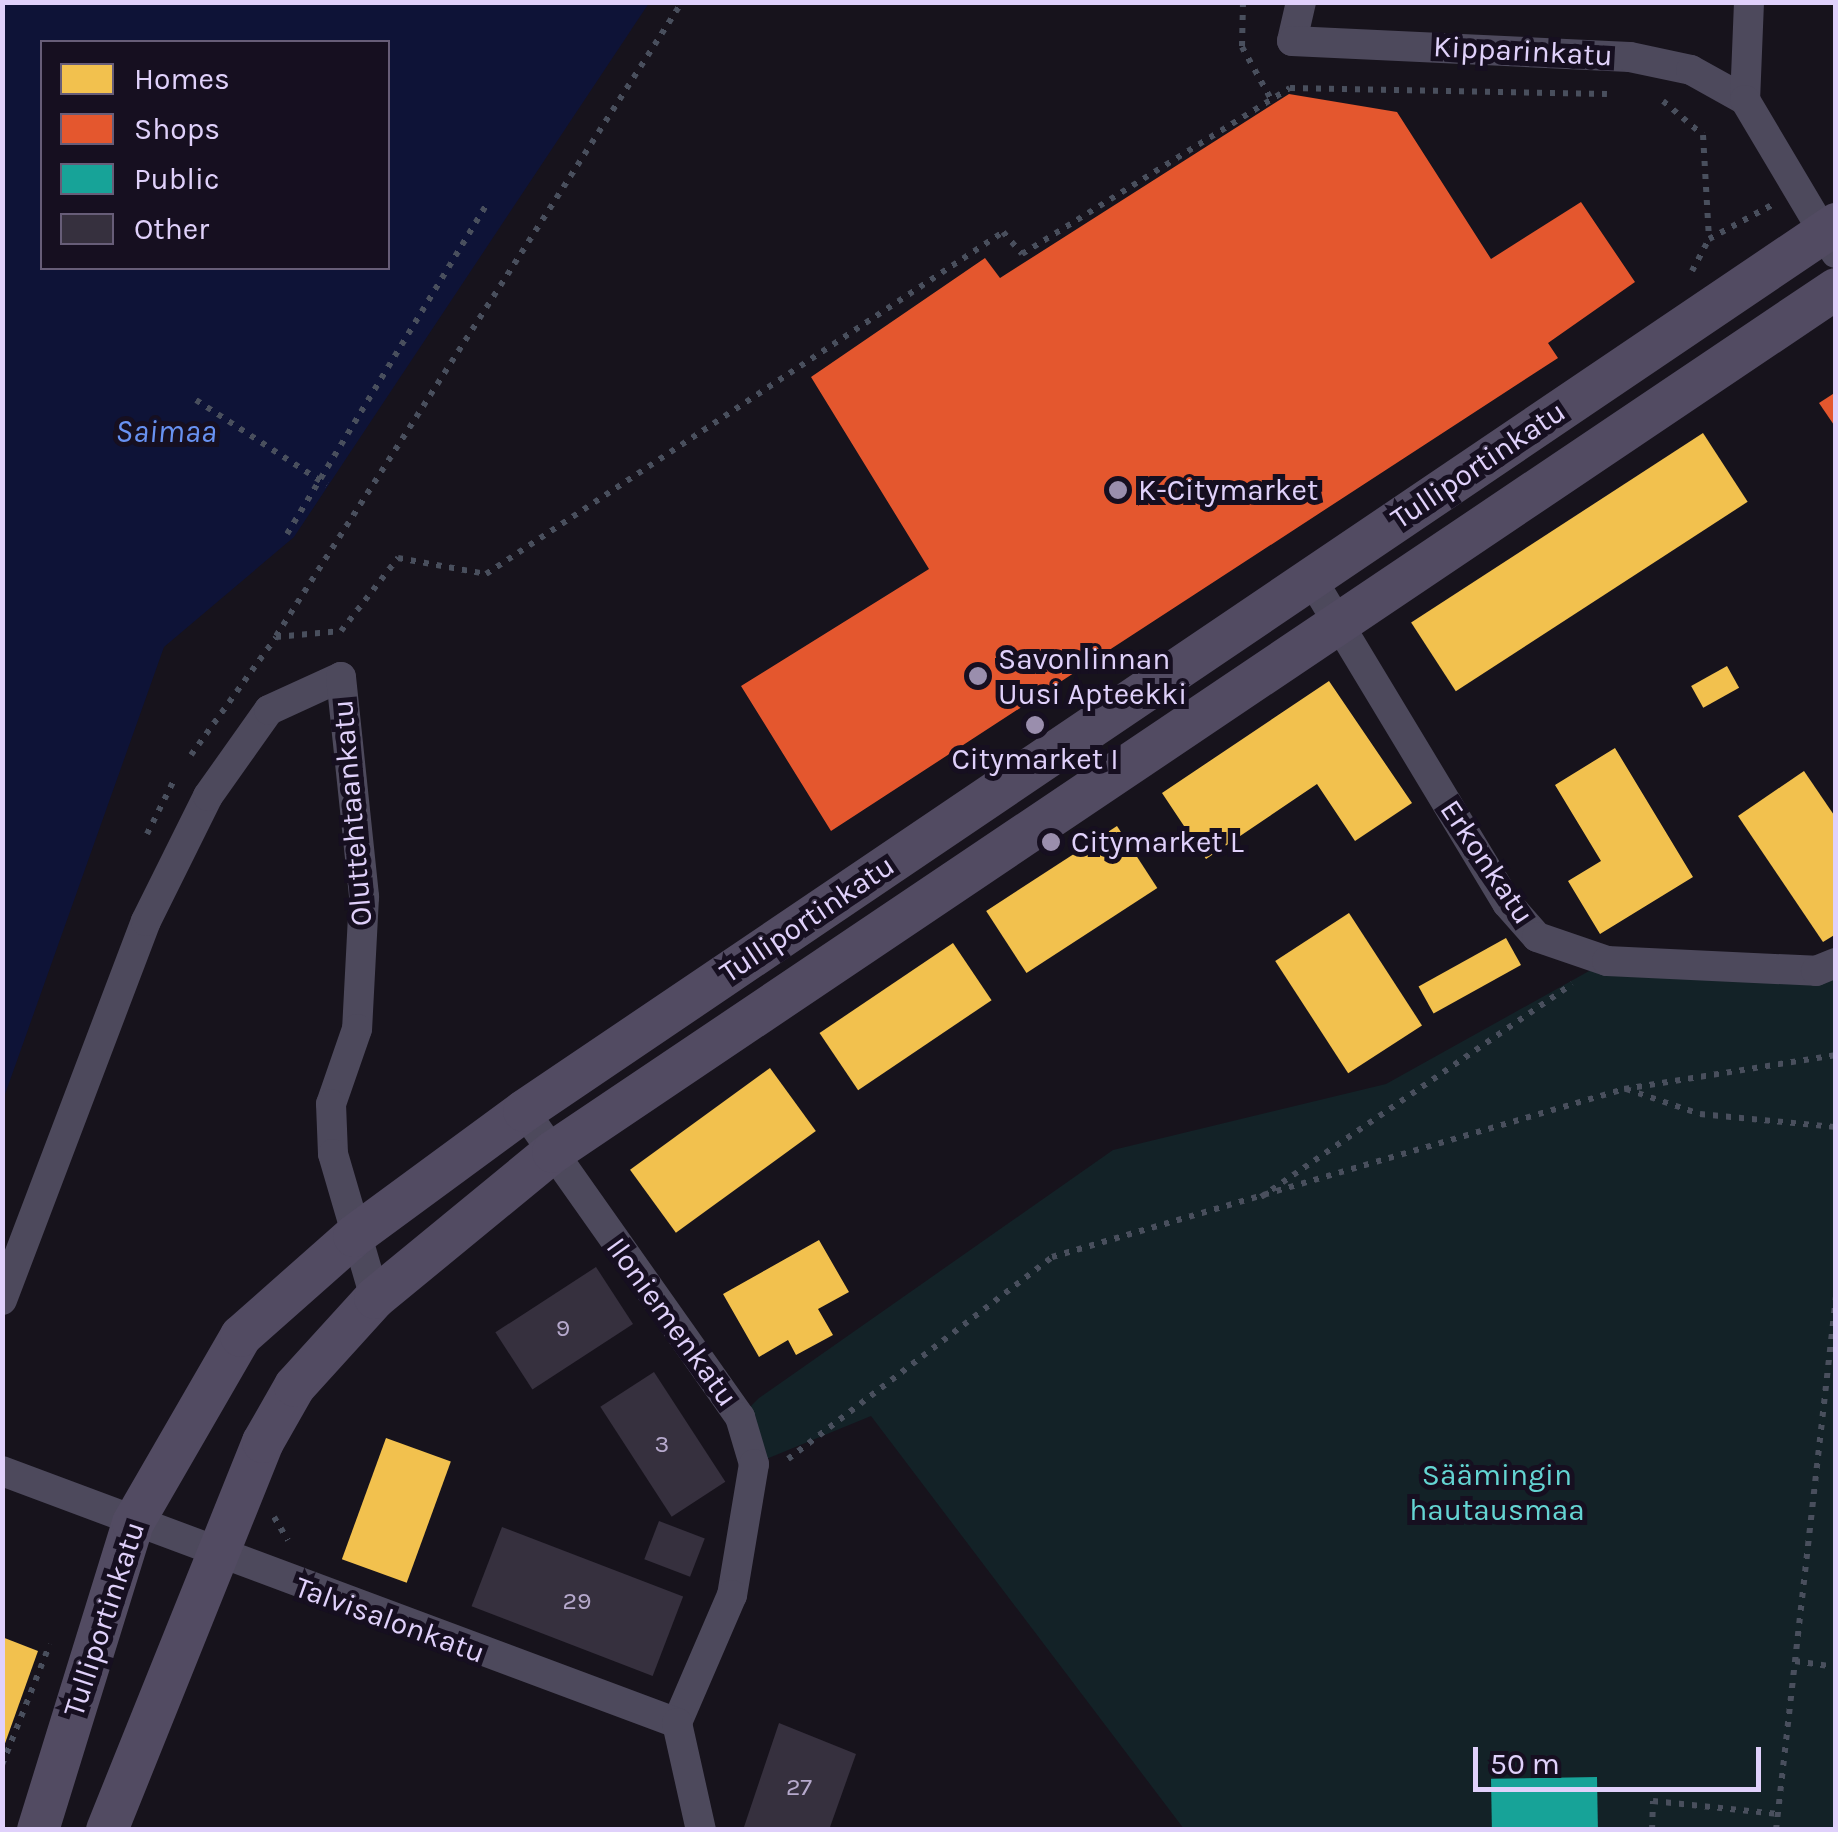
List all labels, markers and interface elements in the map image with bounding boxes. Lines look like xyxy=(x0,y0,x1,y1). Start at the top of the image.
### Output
street label: Kipparinkatu xyxy=(1432,28,1614,74)
legend xyxy=(40,40,390,270)
text: Homes xyxy=(134,61,230,97)
text: Shops xyxy=(134,111,220,147)
text: Public xyxy=(134,161,219,197)
text: Other xyxy=(134,211,209,247)
street label: Tulliportinkatu xyxy=(1384,393,1572,537)
water label: Saimaa xyxy=(115,413,217,451)
place label: K-Citymarket xyxy=(1138,472,1318,508)
marker: K-Citymarket xyxy=(1107,479,1129,501)
place label: Savonlinnan Uusi Apteekki xyxy=(998,641,1187,712)
marker: Savonlinnan Uusi Apteekki xyxy=(967,665,989,687)
street label: Oluttehtaankatu xyxy=(324,698,380,928)
marker: Citymarket I xyxy=(1024,714,1046,736)
place label: Citymarket I xyxy=(951,741,1119,777)
street label: Erkonkatu xyxy=(1432,793,1542,931)
place label: Citymarket L xyxy=(1071,824,1244,860)
marker: Citymarket L xyxy=(1040,831,1062,853)
street label: Tulliportinkatu xyxy=(713,847,901,991)
street label: Iloniemenkatu xyxy=(599,1230,745,1414)
house number: 9 xyxy=(556,1313,570,1343)
house number: 3 xyxy=(655,1429,669,1459)
park label: Säämingin hautausmaa xyxy=(1409,1457,1585,1528)
street label: Tulliportinkatu xyxy=(56,1517,152,1721)
street label: Talvisalonkatu xyxy=(290,1569,490,1671)
house number: 29 xyxy=(563,1586,591,1616)
scale bar xyxy=(1478,1727,1766,1789)
text: 50 m xyxy=(1490,1746,1560,1782)
house number: 27 xyxy=(786,1772,812,1802)

